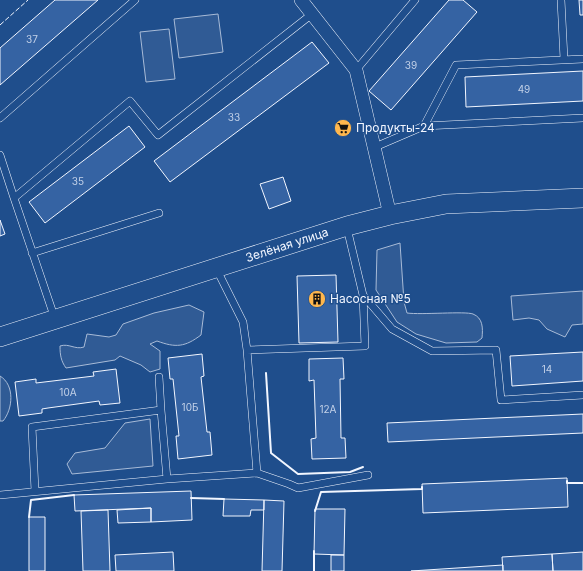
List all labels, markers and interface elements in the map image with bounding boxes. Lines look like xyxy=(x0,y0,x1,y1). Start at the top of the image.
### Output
house number: 37 xyxy=(26,33,38,45)
house number: 39 xyxy=(405,59,417,71)
house number: 49 xyxy=(518,83,530,95)
house number: 33 xyxy=(228,111,240,123)
supermarket icon: Продукты-24 xyxy=(333,118,353,138)
place label: Продукты-24 xyxy=(356,120,435,135)
house number: 35 xyxy=(72,175,84,187)
street label: Зелёная улица xyxy=(243,224,330,265)
building icon: Насосная №5 xyxy=(307,289,327,309)
place label: Насосная №5 xyxy=(330,291,411,306)
house number: 14 xyxy=(542,363,552,375)
house number: 10А xyxy=(59,386,77,398)
house number: 10Б xyxy=(182,401,198,413)
house number: 12А xyxy=(319,403,337,415)

